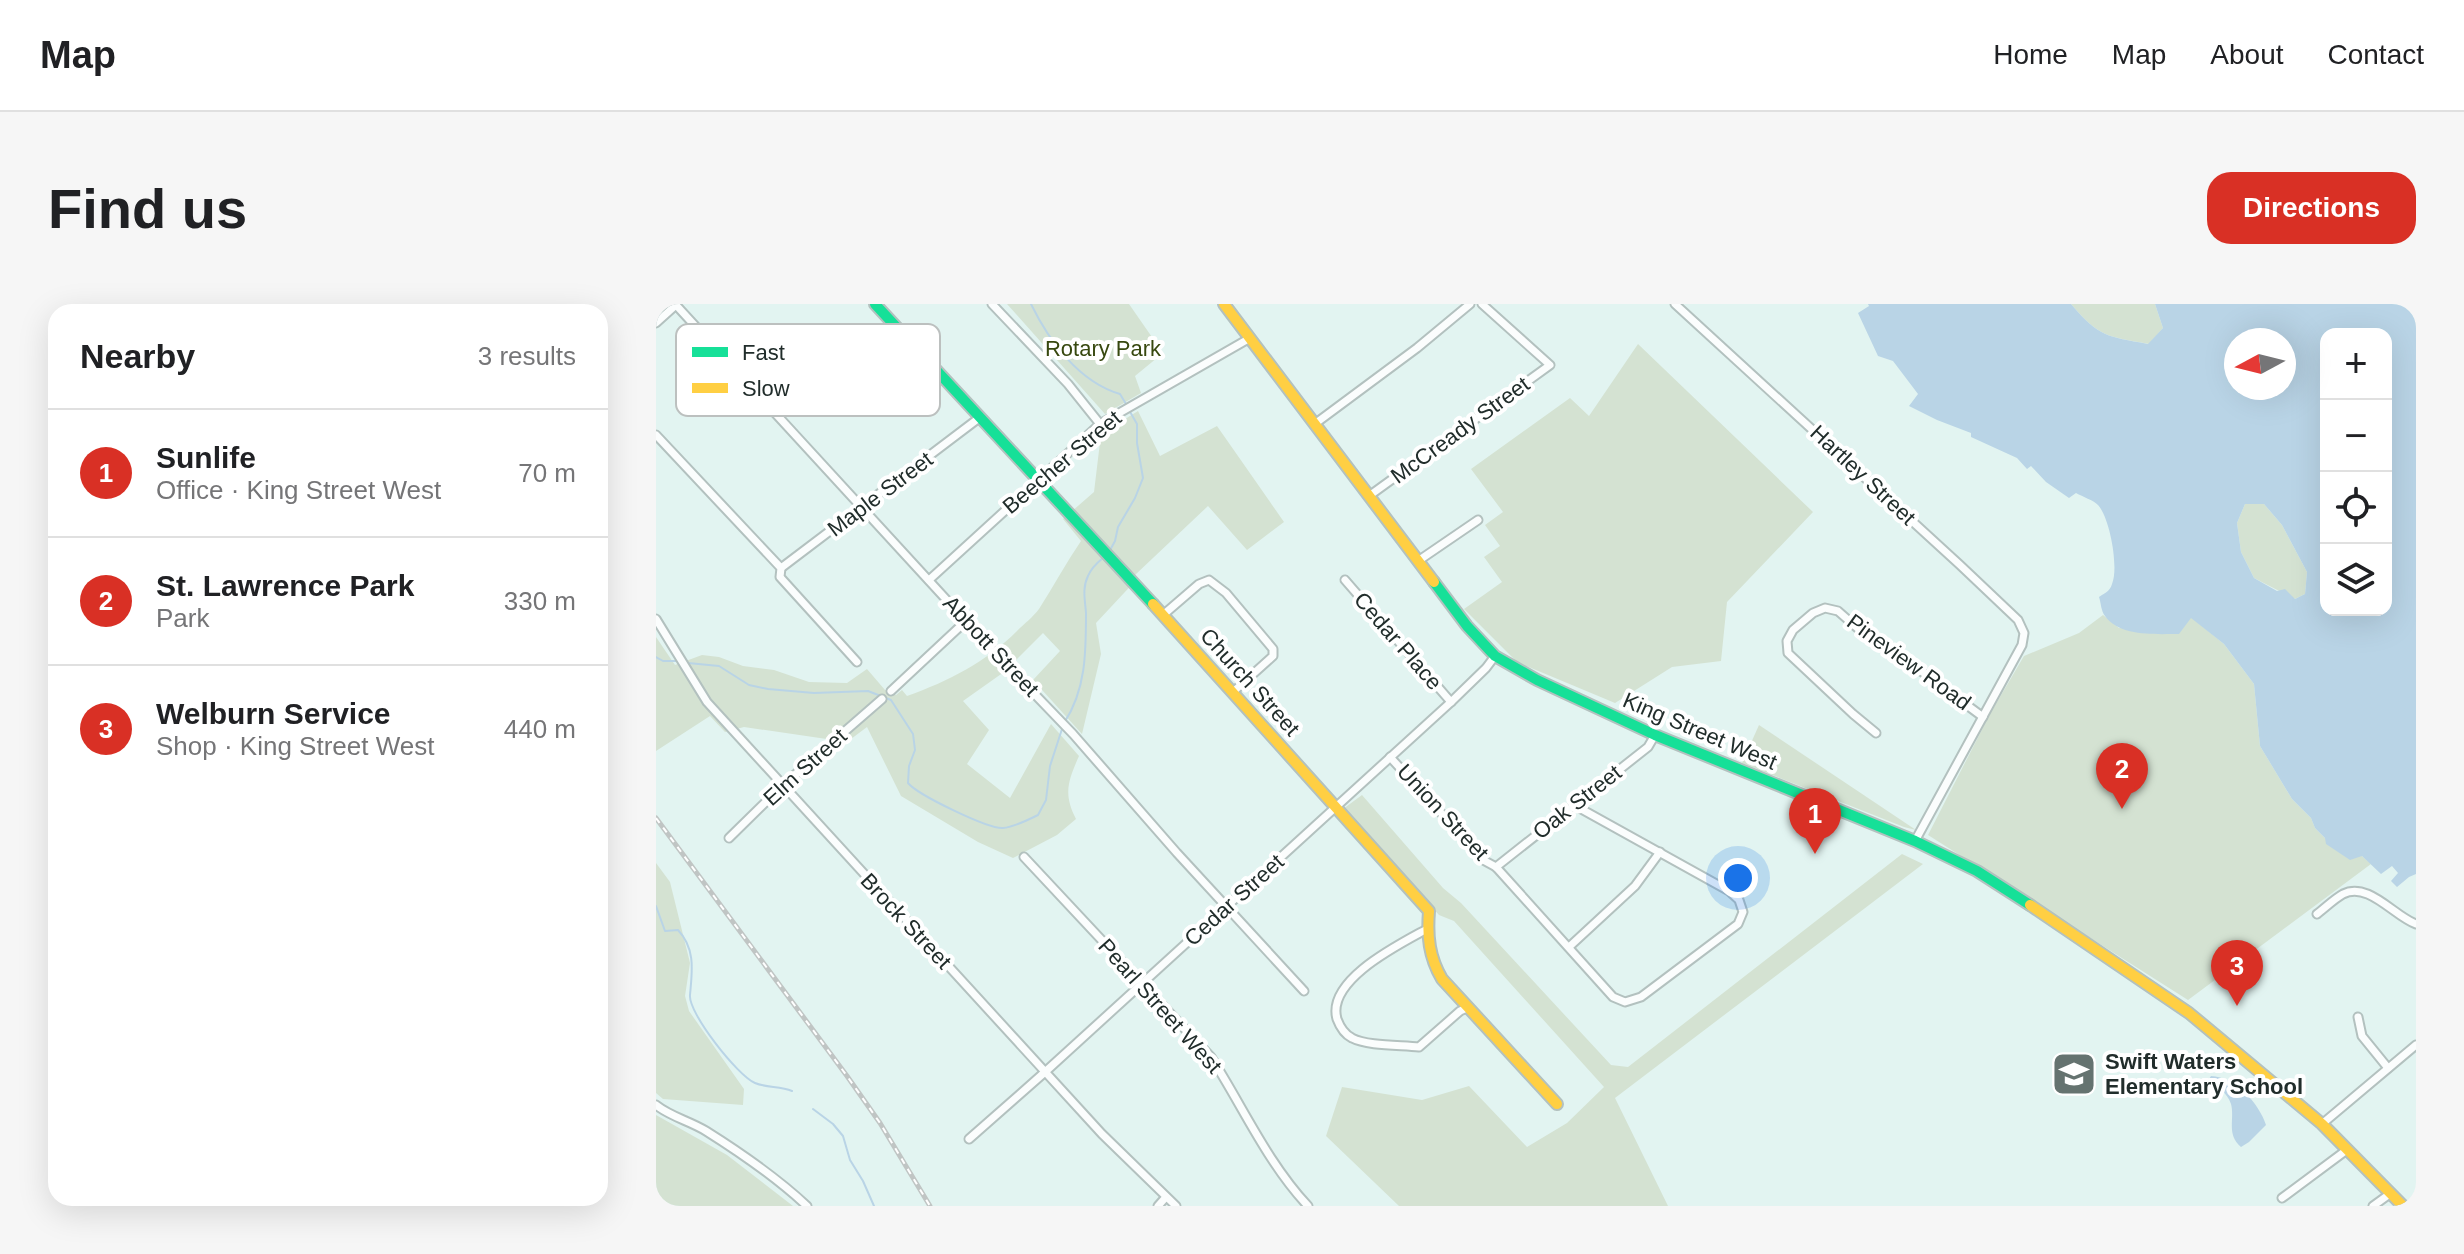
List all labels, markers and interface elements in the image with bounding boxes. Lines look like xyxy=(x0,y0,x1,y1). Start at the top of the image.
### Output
text: Map xyxy=(40,34,116,76)
text: Home xyxy=(1993,39,2068,70)
text: Map xyxy=(2112,39,2166,70)
text: About xyxy=(2210,39,2284,70)
text: Contact xyxy=(2328,39,2424,70)
button: Directions xyxy=(2207,172,2416,244)
text: Find us xyxy=(48,177,247,240)
legend xyxy=(676,324,940,416)
north arrow xyxy=(2224,328,2296,400)
map controls xyxy=(2320,328,2392,616)
button: + xyxy=(2320,328,2392,400)
park label: Rotary Park xyxy=(1045,336,1162,361)
text: Nearby xyxy=(80,337,195,375)
text: Fast xyxy=(742,340,785,365)
text: 3 results xyxy=(478,341,576,371)
street label: McCready Street xyxy=(1386,371,1534,489)
text: Slow xyxy=(742,376,790,401)
button: − xyxy=(2320,400,2392,472)
street label: Beecher Street xyxy=(998,405,1126,519)
street label: Hartley Street xyxy=(1805,420,1921,530)
text: Sunlife xyxy=(156,441,256,474)
street label: Maple Street xyxy=(823,446,937,542)
text: 1 xyxy=(99,458,113,488)
text: 70 m xyxy=(518,458,576,488)
button: locate xyxy=(2320,472,2392,544)
text: Office · King Street West xyxy=(156,475,441,505)
button: layers xyxy=(2320,544,2392,616)
text: St. Lawrence Park xyxy=(156,569,414,602)
text: 2 xyxy=(99,586,113,616)
text: 330 m xyxy=(504,586,576,616)
street label: Cedar Place xyxy=(1349,587,1447,695)
street label: Abbott Street xyxy=(938,591,1044,701)
text: Park xyxy=(156,603,209,633)
street label: Pineview Road xyxy=(1842,609,1976,715)
street label: Church Street xyxy=(1195,623,1305,741)
street label: King Street West xyxy=(1619,687,1781,775)
text: Welburn Service xyxy=(156,697,391,730)
text: 3 xyxy=(99,714,113,744)
text: 440 m xyxy=(504,714,576,744)
street label: Elm Street xyxy=(758,723,852,811)
text: Shop · King Street West xyxy=(156,731,434,761)
pin: 2 xyxy=(2096,743,2148,809)
street label: Union Street xyxy=(1392,759,1494,865)
street label: Oak Street xyxy=(1528,760,1626,844)
pin: 1 xyxy=(1789,788,1841,854)
street label: Cedar Street xyxy=(1179,849,1289,951)
your location xyxy=(1718,858,1758,898)
street label: Brock Street xyxy=(856,868,956,974)
street label: Pearl Street West xyxy=(1093,934,1227,1078)
pin: 3 xyxy=(2211,940,2263,1006)
place label: Swift Waters Elementary School xyxy=(2105,1049,2303,1099)
school or university icon: Swift Waters Elementary School xyxy=(2050,1050,2098,1098)

